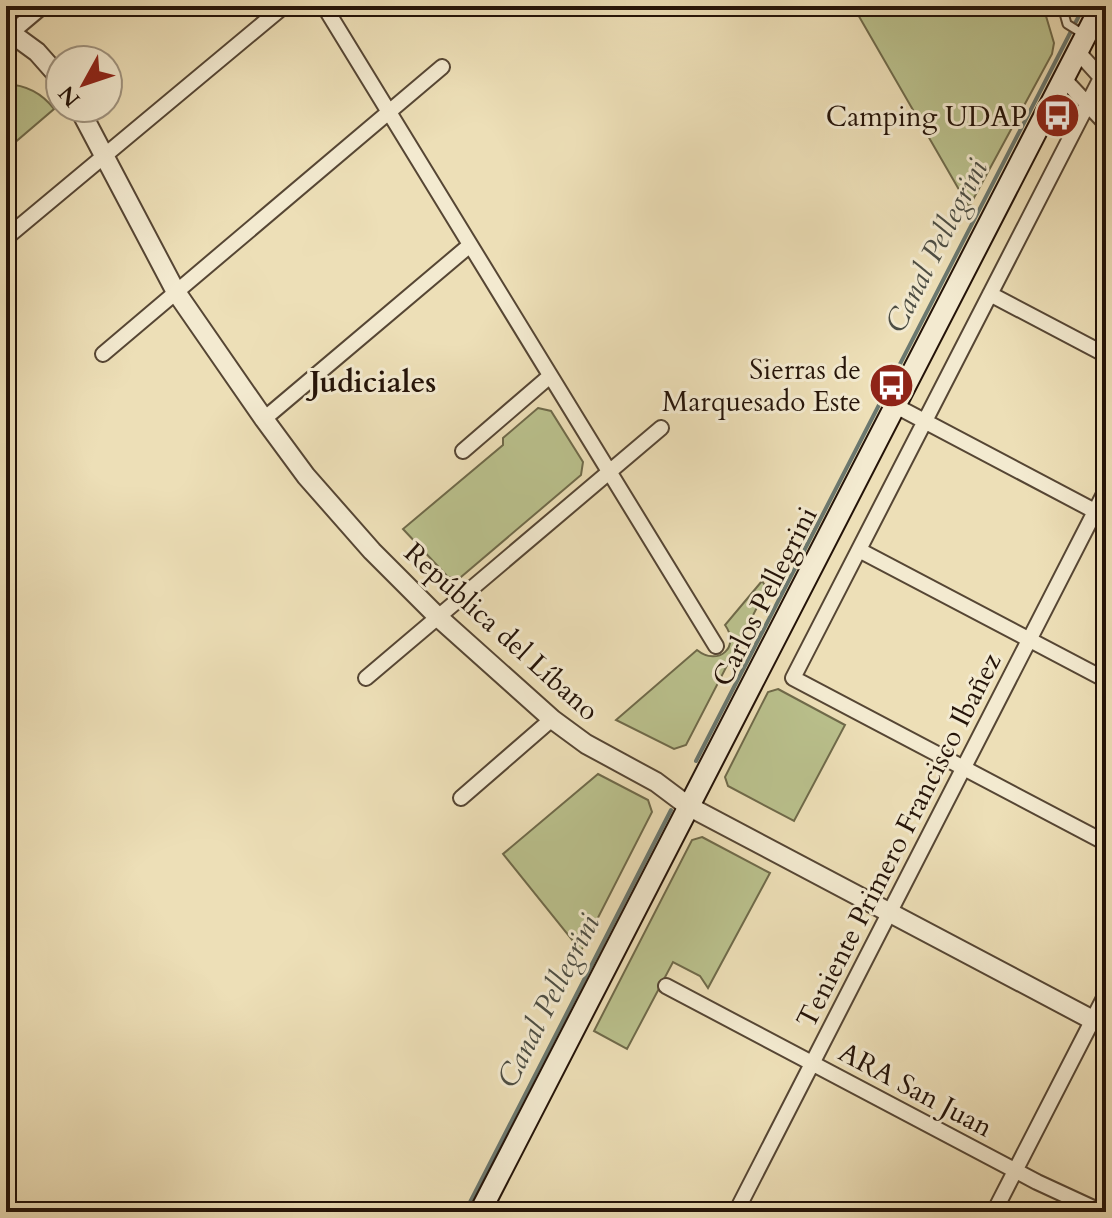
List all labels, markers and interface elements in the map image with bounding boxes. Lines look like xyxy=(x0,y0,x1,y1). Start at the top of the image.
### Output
north arrow xyxy=(44,44,124,124)
text: N xyxy=(52,79,87,113)
bus stop icon: Camping UDAP xyxy=(1034,92,1082,140)
place label: Camping UDAP xyxy=(826,98,1027,136)
water label: Canal Pellegrini xyxy=(875,152,998,340)
place label: Sierras de Marquesado Este xyxy=(662,351,861,421)
bus stop icon: Sierras de Marquesado Este xyxy=(868,361,916,409)
district label: Judiciales xyxy=(306,362,436,403)
street label: Carlos Pellegrini xyxy=(703,500,827,693)
street label: República del Líbano xyxy=(396,534,607,730)
street label: Teniente Primero Francisco Ibañez xyxy=(788,646,1010,1034)
water label: Canal Pellegrini xyxy=(487,907,610,1095)
street label: ARA San Juan xyxy=(832,1033,999,1146)

